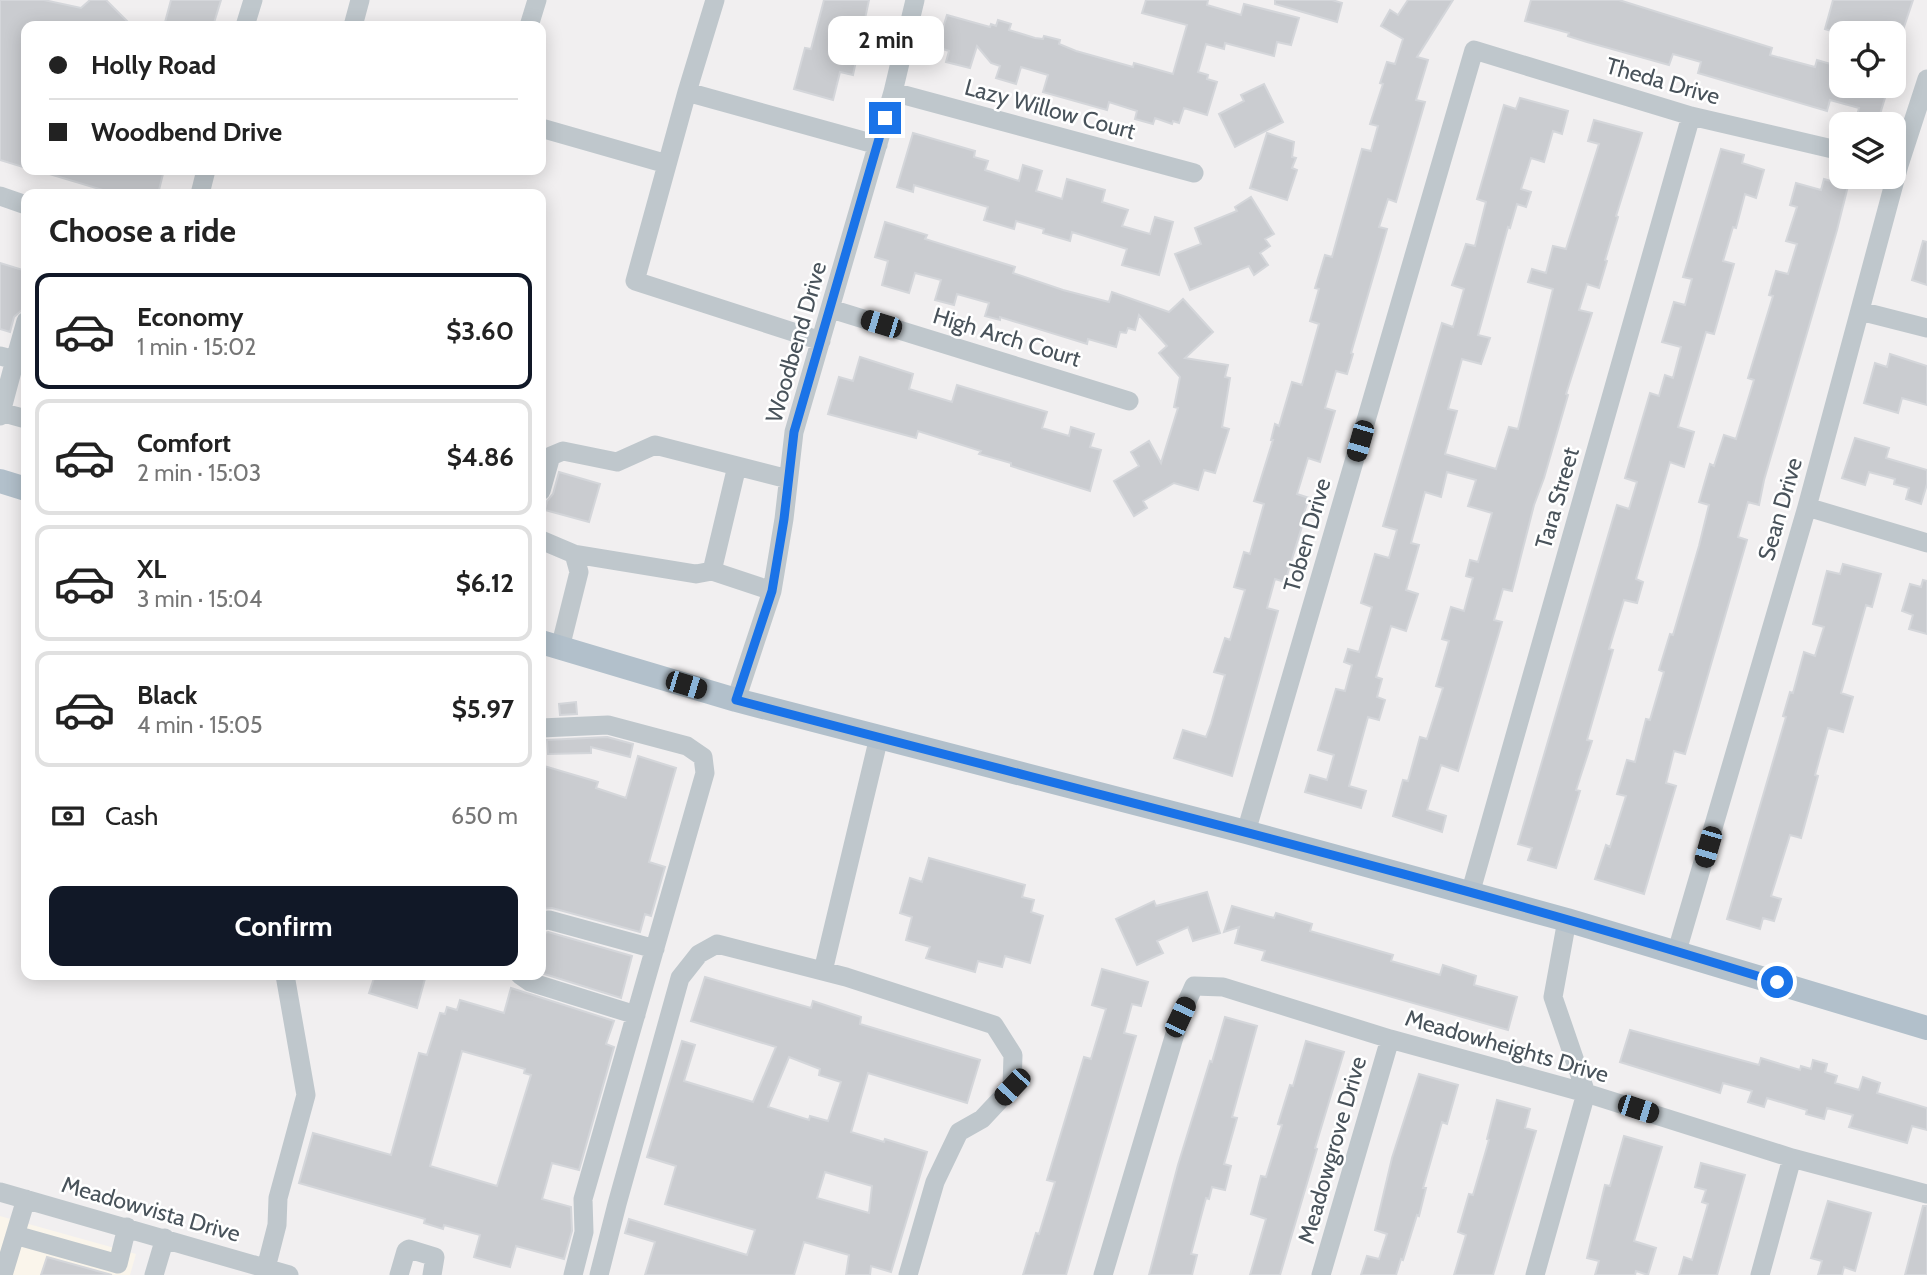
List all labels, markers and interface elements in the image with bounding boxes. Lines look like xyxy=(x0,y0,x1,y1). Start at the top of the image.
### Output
callout: 2 min xyxy=(827,17,943,66)
map controls xyxy=(1829,21,1906,189)
button: locate xyxy=(1829,21,1906,98)
text: 2 min xyxy=(858,26,914,54)
text: Holly Road xyxy=(91,49,216,81)
street label: Theda Drive xyxy=(1603,51,1723,111)
street label: Lazy Willow Court xyxy=(962,73,1139,145)
route end xyxy=(869,102,901,134)
button: layers xyxy=(1829,112,1906,189)
text: Woodbend Drive xyxy=(91,116,282,148)
text: Choose a ride xyxy=(49,211,236,250)
street label: Woodbend Drive xyxy=(760,258,832,426)
icon: car xyxy=(53,300,116,363)
text: Economy xyxy=(137,301,243,333)
street label: High Arch Court xyxy=(930,301,1084,373)
car xyxy=(858,308,905,340)
text: $3.60 xyxy=(446,315,514,347)
text: 1 min · 15:02 xyxy=(137,333,256,361)
car xyxy=(1345,418,1376,464)
icon: car xyxy=(53,426,116,489)
text: Comfort xyxy=(137,427,231,459)
text: $4.86 xyxy=(447,441,514,473)
street label: Tara Street xyxy=(1529,444,1585,552)
street label: Sean Drive xyxy=(1752,454,1808,564)
text: 2 min · 15:03 xyxy=(137,459,261,487)
street label: Toben Drive xyxy=(1277,475,1337,595)
icon: car xyxy=(53,552,116,615)
text: XL xyxy=(137,553,166,585)
text: $6.12 xyxy=(456,567,514,599)
text: 3 min · 15:04 xyxy=(137,585,262,613)
car xyxy=(663,669,710,701)
icon: car xyxy=(53,678,116,741)
text: Black xyxy=(137,679,197,711)
text: $5.97 xyxy=(452,693,514,725)
text: 4 min · 15:05 xyxy=(137,711,262,739)
icon: cash xyxy=(49,797,87,835)
text: Cash xyxy=(105,800,158,832)
text: 650 m xyxy=(451,802,518,830)
car xyxy=(1693,824,1724,870)
button: Confirm xyxy=(49,886,518,966)
route start xyxy=(1761,966,1793,998)
car xyxy=(1162,994,1199,1040)
street label: Meadowheights Drive xyxy=(1402,1004,1612,1088)
street label: Meadowgrove Drive xyxy=(1292,1053,1372,1247)
car xyxy=(990,1064,1035,1110)
car xyxy=(1615,1093,1662,1125)
street label: Meadowvista Drive xyxy=(58,1170,244,1248)

